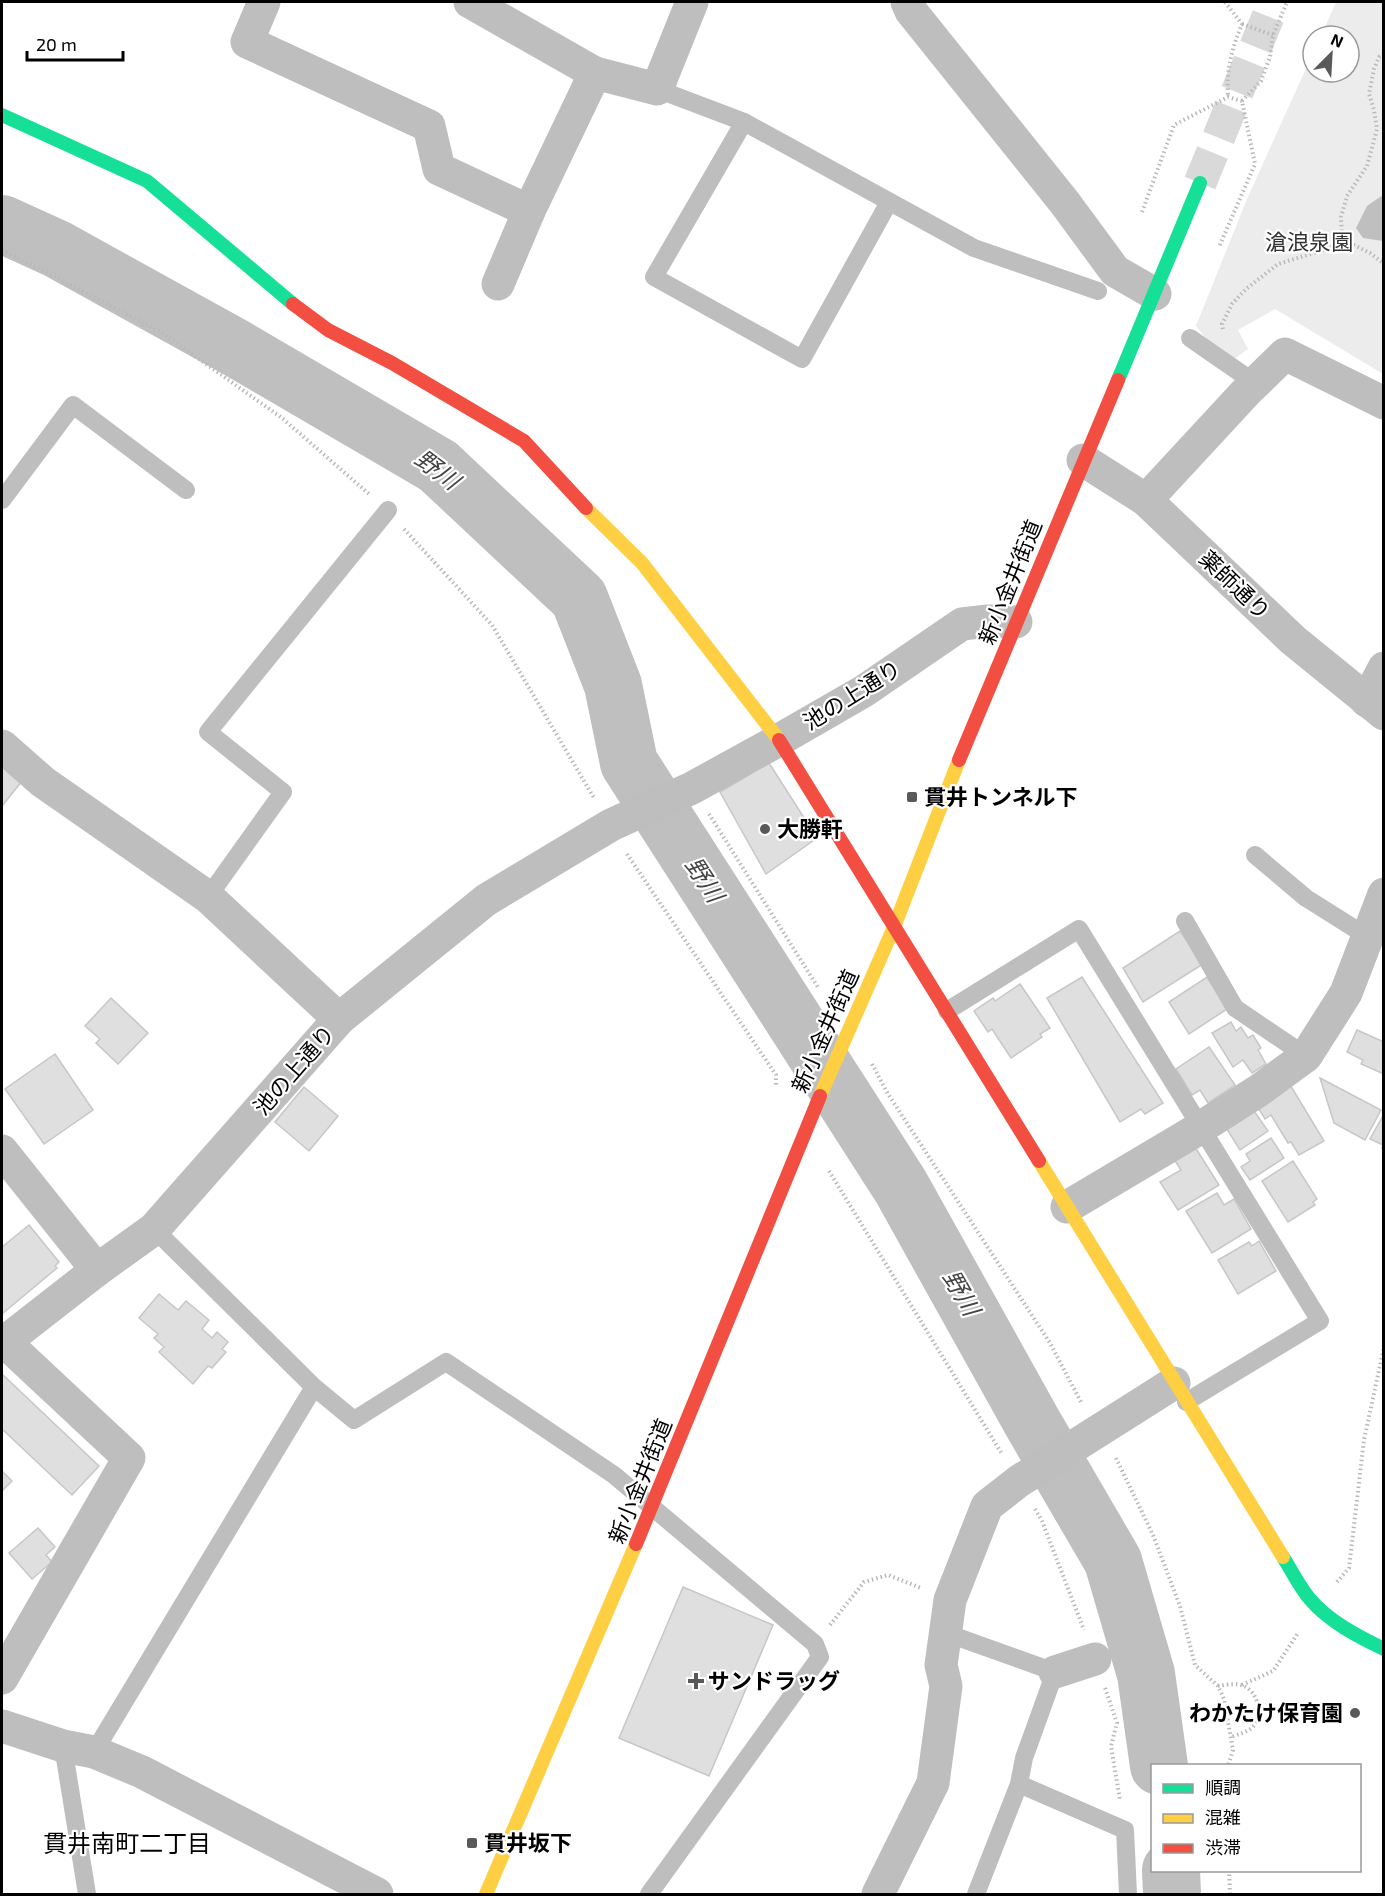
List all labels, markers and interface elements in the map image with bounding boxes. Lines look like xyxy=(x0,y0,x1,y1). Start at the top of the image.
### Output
scale bar xyxy=(27,24,123,62)
north arrow xyxy=(1301,24,1361,84)
text: N xyxy=(1328,29,1346,51)
text: 20 m xyxy=(36,33,77,55)
park label: 滄浪泉園 xyxy=(1265,228,1353,254)
water label: 野川 xyxy=(410,443,468,497)
street label: 新小金井街道 xyxy=(972,516,1046,648)
street label: 薬師通り xyxy=(1195,544,1276,624)
street label: 池の上通り xyxy=(798,654,905,734)
place label: 貫井トンネル下 xyxy=(924,783,1078,809)
marker: 貫井トンネル下 xyxy=(905,790,919,804)
place label: 大勝軒 xyxy=(777,815,843,841)
marker: 大勝軒 xyxy=(758,822,772,836)
water label: 野川 xyxy=(680,851,732,910)
street label: 新小金井街道 xyxy=(785,965,863,1096)
street label: 池の上通り xyxy=(247,1019,339,1119)
water label: 野川 xyxy=(938,1264,988,1323)
street label: 新小金井街道 xyxy=(602,1415,676,1547)
place label: サンドラッグ xyxy=(708,1667,840,1693)
marker: サンドラッグ xyxy=(689,1674,703,1688)
place label: わかたけ保育園 xyxy=(1189,1699,1343,1725)
marker: わかたけ保育園 xyxy=(1348,1706,1362,1720)
legend xyxy=(1151,1764,1361,1872)
text: 順調 xyxy=(1205,1776,1241,1798)
text: 混雑 xyxy=(1205,1806,1241,1828)
district label: 貫井南町二丁目 xyxy=(43,1828,211,1857)
place label: 貫井坂下 xyxy=(484,1829,572,1855)
marker: 貫井坂下 xyxy=(465,1836,479,1850)
text: 渋滞 xyxy=(1205,1836,1241,1858)

